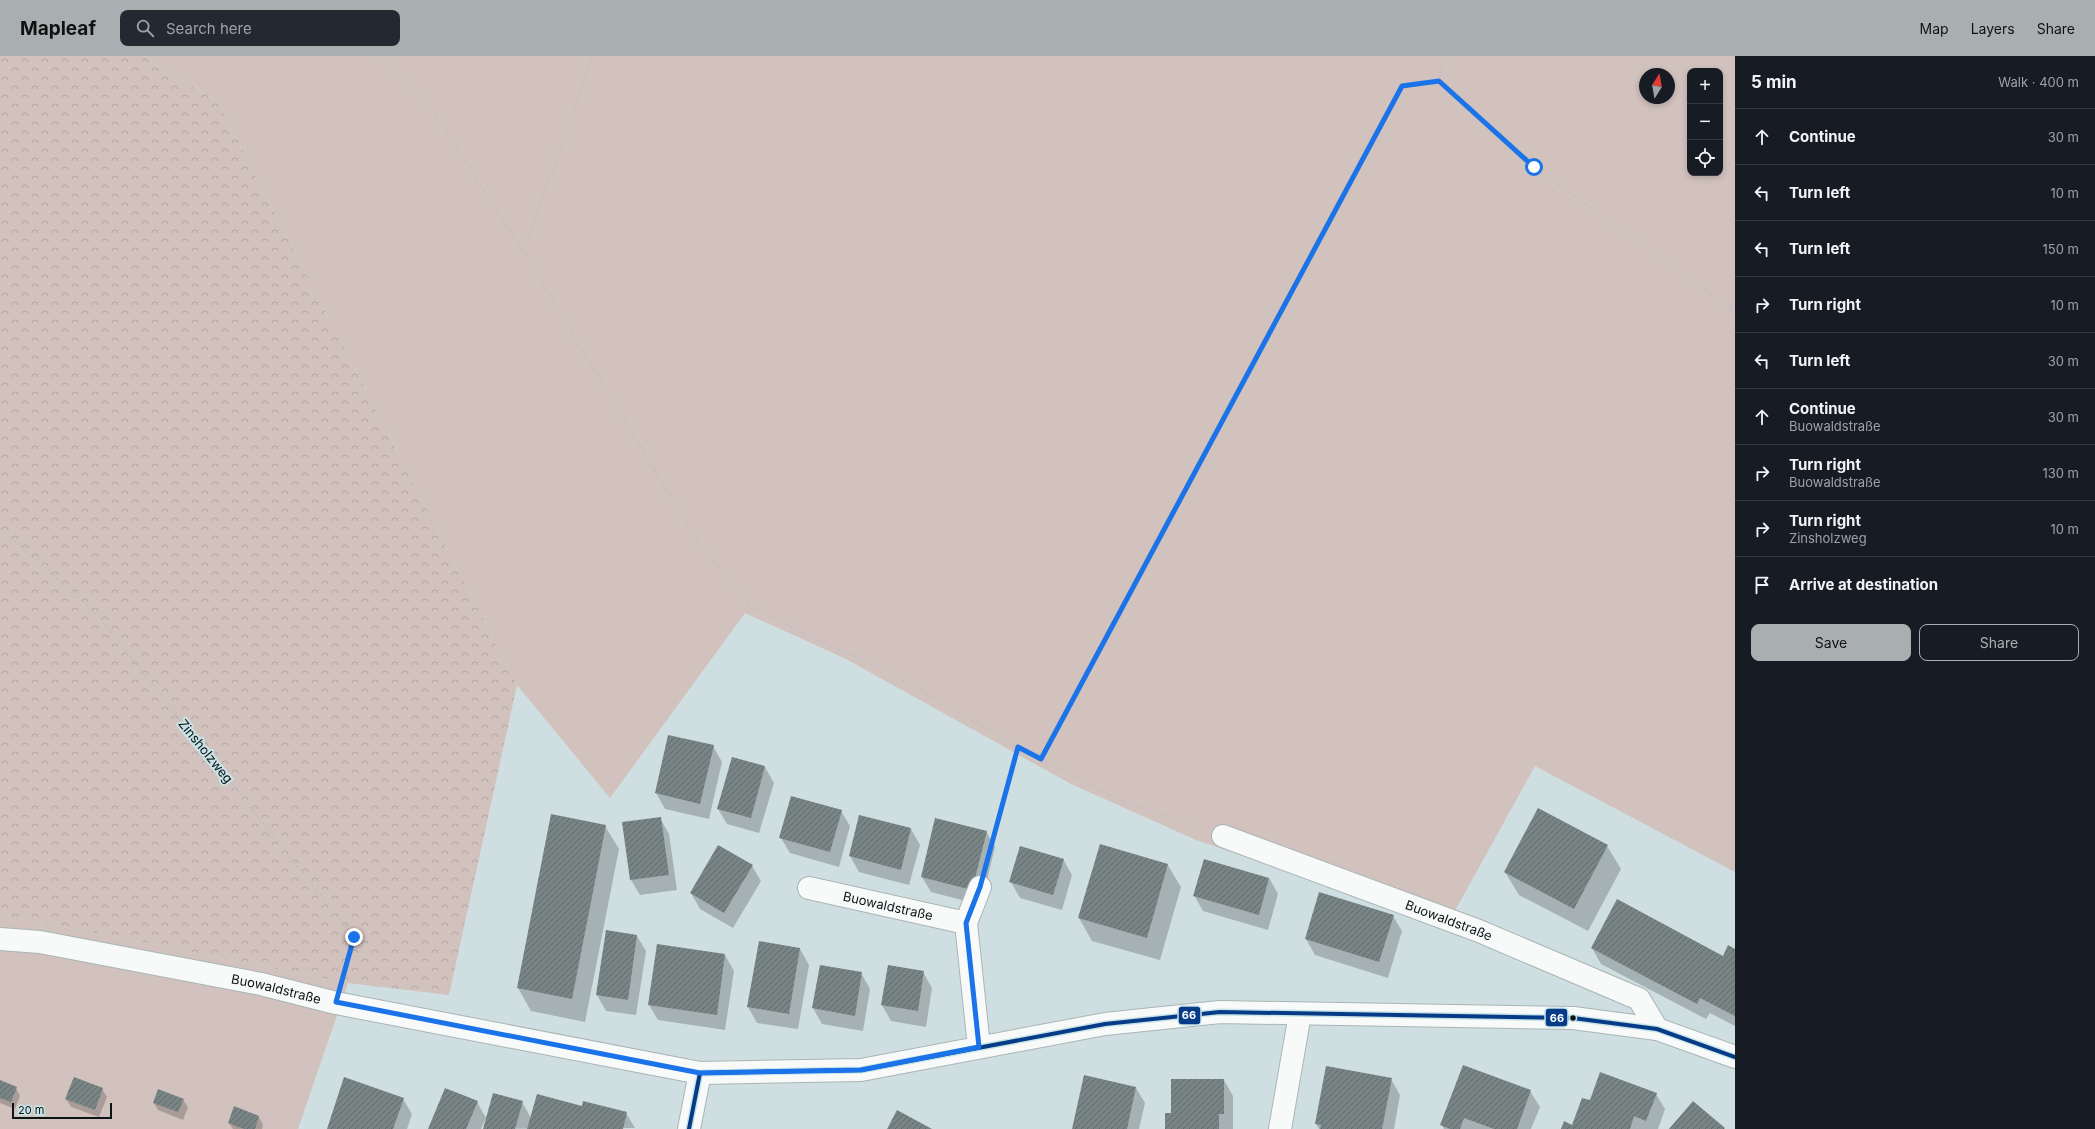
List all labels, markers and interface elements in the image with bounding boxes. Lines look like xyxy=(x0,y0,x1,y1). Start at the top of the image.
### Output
search box xyxy=(120,10,400,46)
text: Mapleaf xyxy=(20,17,96,40)
icon: search xyxy=(134,17,156,39)
text: Search here xyxy=(166,19,252,38)
text: Map xyxy=(1920,20,1949,37)
text: Layers xyxy=(1971,20,2015,37)
text: Share xyxy=(2037,20,2075,37)
north arrow xyxy=(1639,68,1675,104)
map controls xyxy=(1687,68,1723,176)
button: + xyxy=(1687,68,1723,104)
text: 5 min xyxy=(1751,72,1797,92)
text: Walk · 400 m xyxy=(1998,74,2079,90)
button: − xyxy=(1687,104,1723,140)
icon: ahead xyxy=(1751,126,1773,148)
text: Continue xyxy=(1789,127,1856,146)
text: 30 m xyxy=(2048,129,2079,145)
button: locate xyxy=(1687,140,1723,176)
route start xyxy=(1525,158,1543,176)
icon: left xyxy=(1751,182,1773,204)
text: Turn left xyxy=(1789,183,1850,202)
text: 10 m xyxy=(2050,185,2079,201)
icon: left xyxy=(1751,238,1773,260)
text: Turn left xyxy=(1789,239,1850,258)
text: 150 m xyxy=(2043,241,2079,257)
icon: right xyxy=(1751,294,1773,316)
text: Turn right xyxy=(1789,295,1861,314)
text: 10 m xyxy=(2050,297,2079,313)
icon: left xyxy=(1751,350,1773,372)
text: Turn left xyxy=(1789,351,1850,370)
text: 30 m xyxy=(2048,353,2079,369)
text: Continue xyxy=(1789,399,1856,418)
icon: ahead xyxy=(1751,406,1773,428)
text: 30 m xyxy=(2048,409,2079,425)
text: Buowaldstraße xyxy=(1789,418,1881,434)
text: Turn right xyxy=(1789,455,1861,474)
icon: right xyxy=(1751,462,1773,484)
text: 130 m xyxy=(2042,465,2079,481)
text: Buowaldstraße xyxy=(1789,474,1881,490)
text: Turn right xyxy=(1789,511,1861,530)
icon: right xyxy=(1751,518,1773,540)
text: 10 m xyxy=(2050,521,2079,537)
text: Zinsholzweg xyxy=(1789,530,1867,546)
icon: arrive xyxy=(1751,574,1773,596)
text: Arrive at destination xyxy=(1789,575,1938,594)
button: Save xyxy=(1751,624,1911,661)
button: Share xyxy=(1919,624,2079,661)
street label: Zinsholzweg xyxy=(175,716,237,786)
street label: Buowaldstraße xyxy=(842,888,935,923)
street label: Buowaldstraße xyxy=(1403,896,1495,944)
route end xyxy=(345,928,363,946)
street label: Buowaldstraße xyxy=(230,971,323,1007)
line badge: 66 xyxy=(1178,1006,1201,1025)
text: 66 xyxy=(1182,1008,1196,1022)
line badge: 66 xyxy=(1545,1008,1568,1027)
text: 66 xyxy=(1550,1011,1564,1025)
unlabelled marker xyxy=(1568,1013,1578,1023)
scale bar xyxy=(12,1101,112,1120)
text: 20 m xyxy=(18,1103,44,1117)

